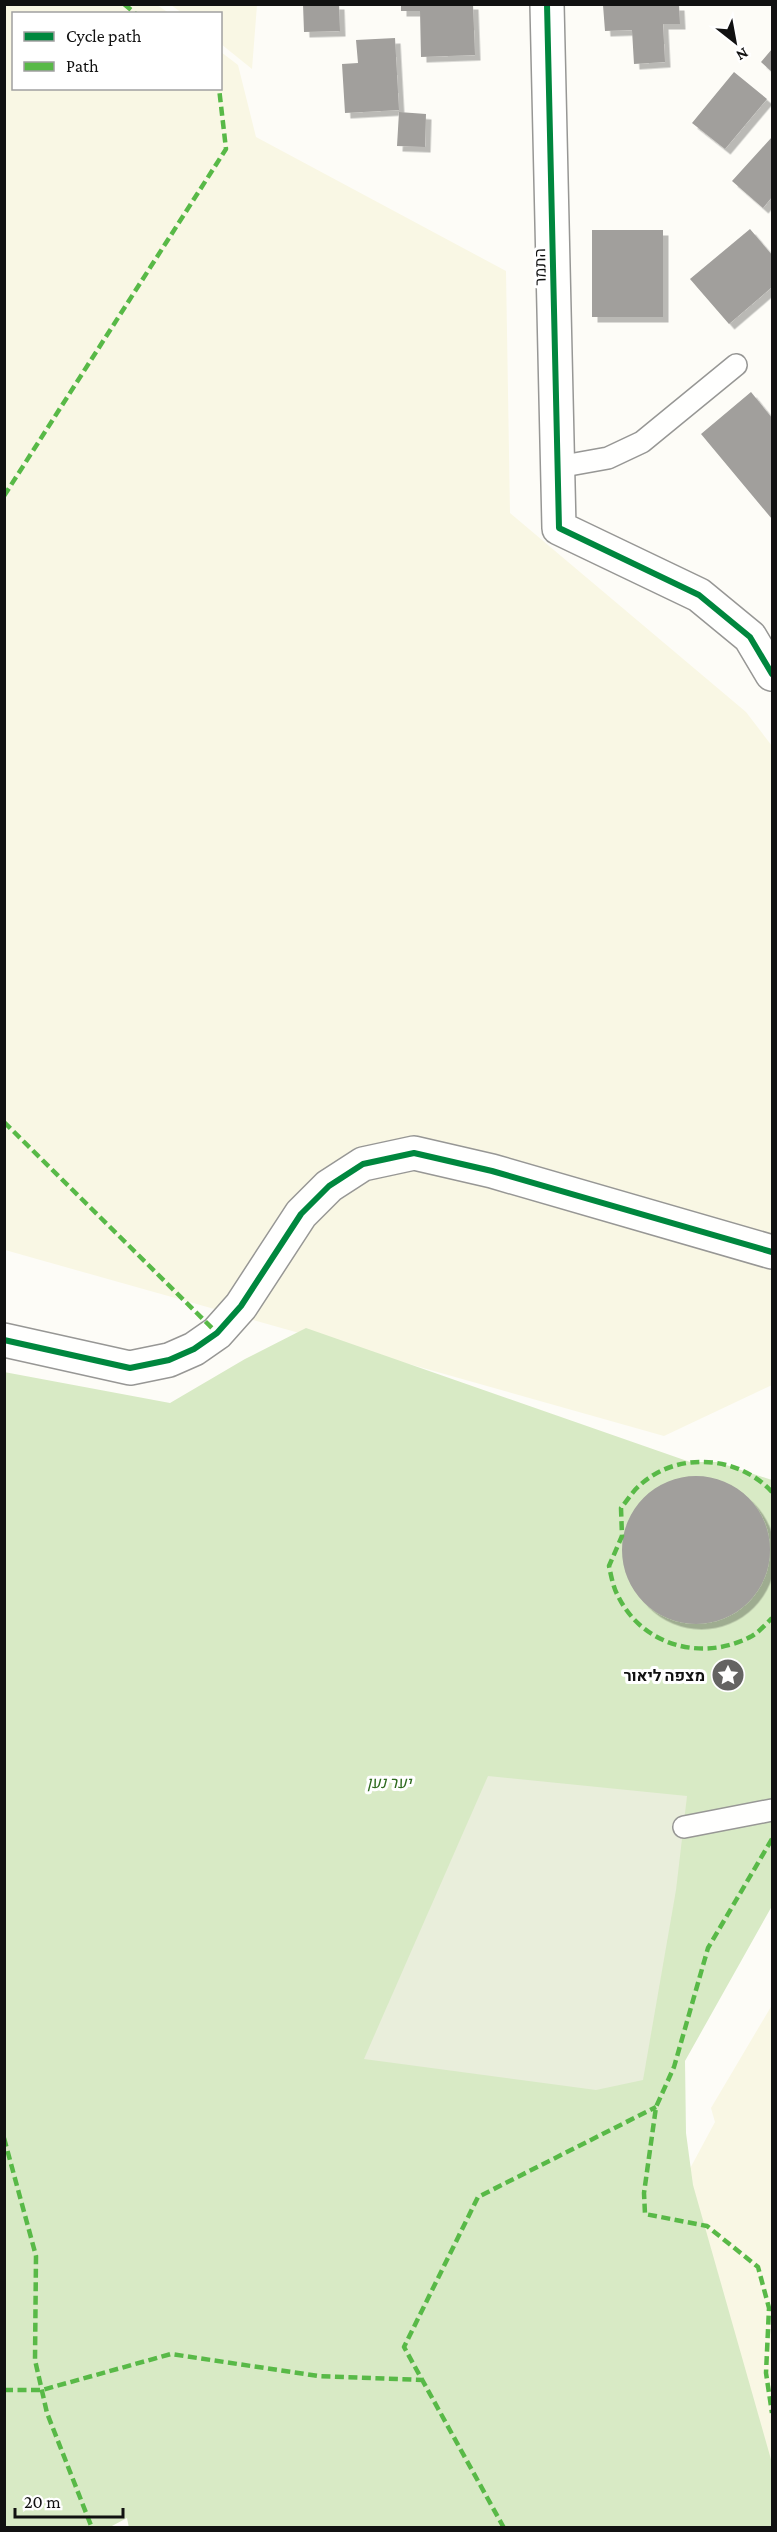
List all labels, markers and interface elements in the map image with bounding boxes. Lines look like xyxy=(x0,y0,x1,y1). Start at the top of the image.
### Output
legend xyxy=(12,12,222,90)
north arrow xyxy=(705,12,765,72)
text: Cycle path xyxy=(66,26,142,46)
text: N xyxy=(733,44,752,65)
text: Path xyxy=(66,56,99,76)
street label: התמר xyxy=(531,248,549,286)
place icon: מצפה ליאור xyxy=(710,1657,746,1693)
place label: מצפה ליאור xyxy=(624,1667,705,1684)
park label: יער נען xyxy=(367,1774,412,1792)
scale bar xyxy=(15,2481,123,2519)
text: 20 m xyxy=(24,2492,61,2512)

